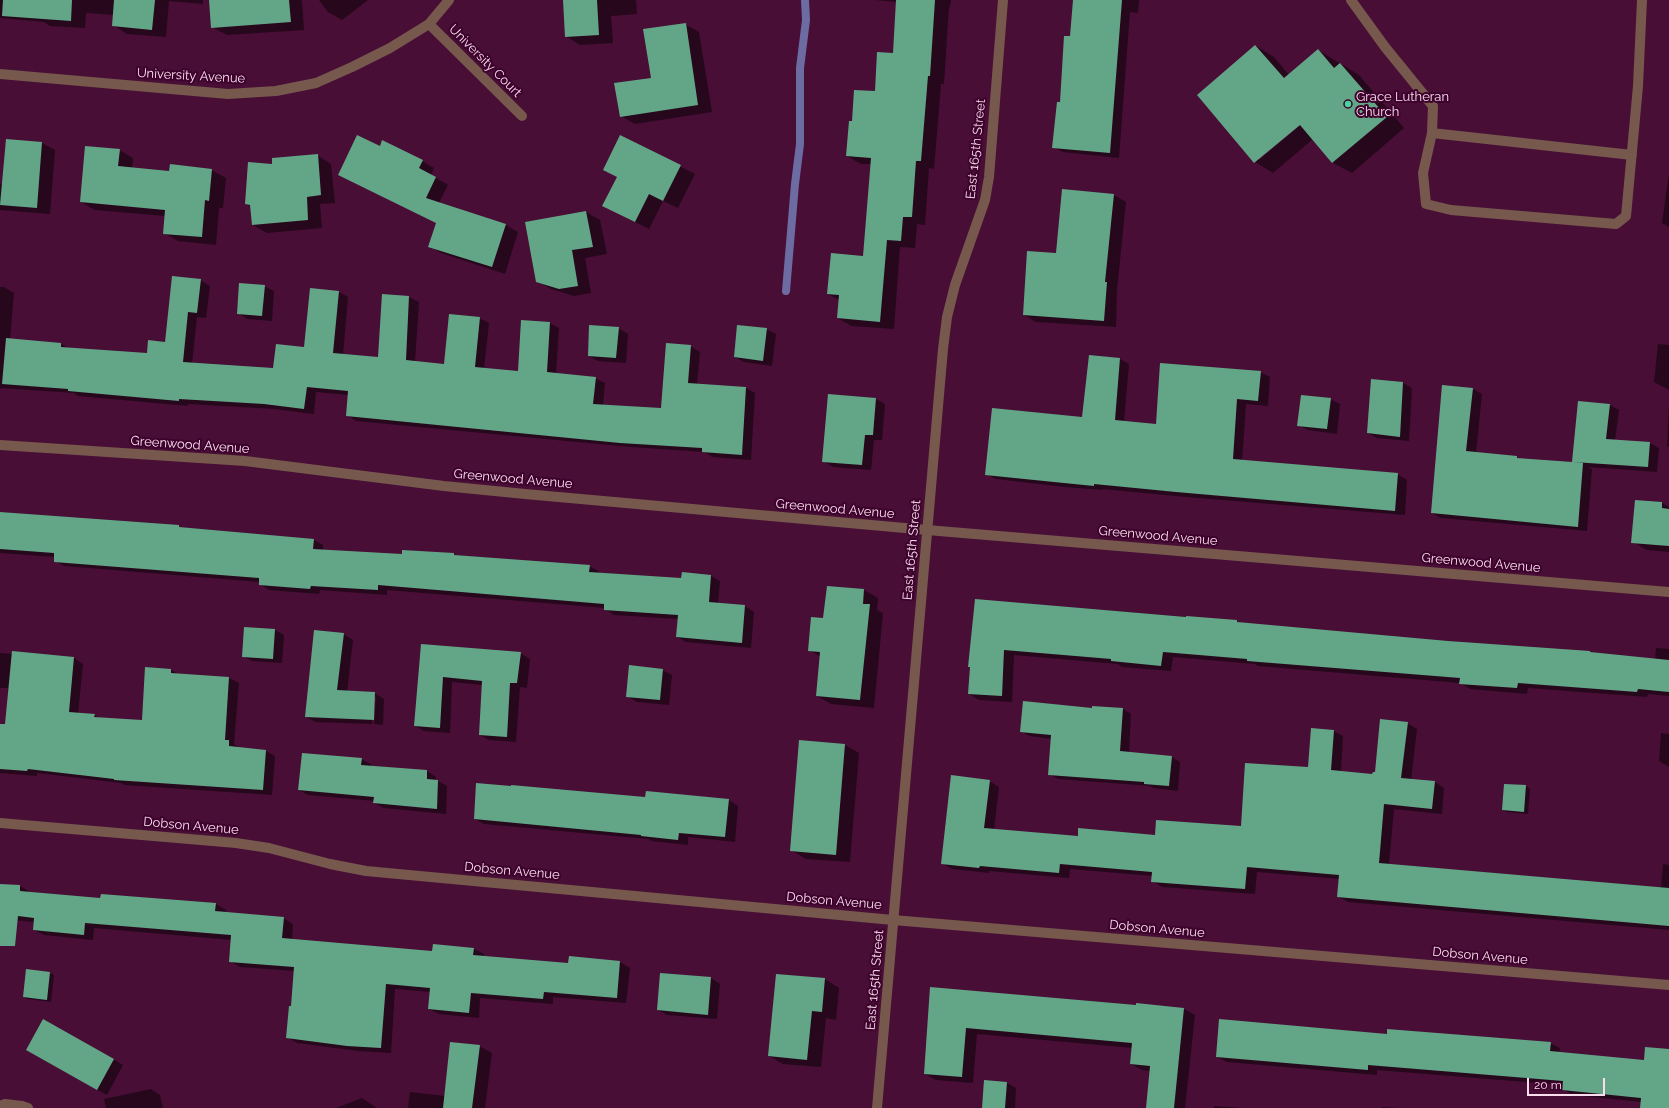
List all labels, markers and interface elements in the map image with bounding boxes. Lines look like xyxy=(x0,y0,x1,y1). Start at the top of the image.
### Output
street label: University Court xyxy=(445,21,525,101)
street label: University Avenue xyxy=(136,65,246,87)
place label: Grace Lutheran Church xyxy=(1356,89,1449,120)
street label: East 165th Street xyxy=(963,98,989,200)
marker: Grace Lutheran Church xyxy=(1343,99,1353,109)
street label: Greenwood Avenue xyxy=(130,433,250,457)
street label: Greenwood Avenue xyxy=(453,466,573,492)
street label: Greenwood Avenue xyxy=(775,496,895,522)
street label: East 165th Street xyxy=(900,499,924,601)
street label: Greenwood Avenue xyxy=(1098,523,1218,549)
street label: Greenwood Avenue xyxy=(1421,550,1541,576)
street label: Dobson Avenue xyxy=(143,814,239,838)
street label: Dobson Avenue xyxy=(464,859,560,883)
street label: Dobson Avenue xyxy=(786,889,882,913)
street label: Dobson Avenue xyxy=(1109,917,1205,941)
street label: East 165th Street xyxy=(863,929,887,1031)
street label: Dobson Avenue xyxy=(1432,944,1528,968)
scale bar xyxy=(1529,1070,1607,1096)
text: 20 m xyxy=(1534,1078,1562,1092)

